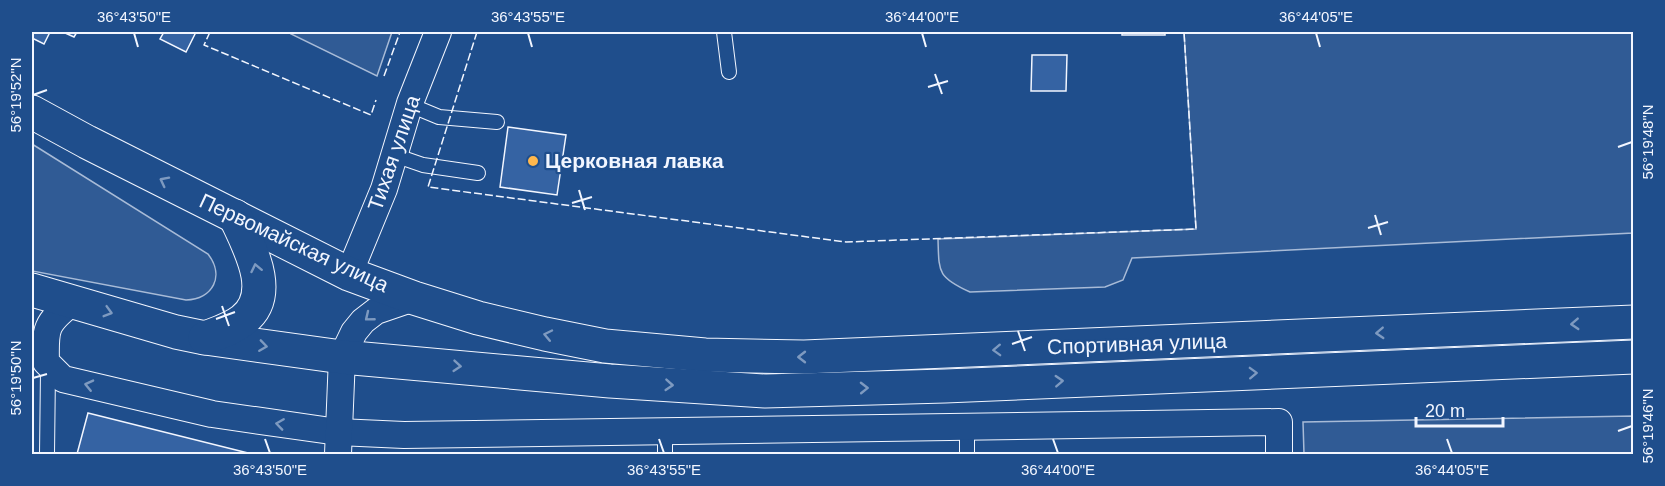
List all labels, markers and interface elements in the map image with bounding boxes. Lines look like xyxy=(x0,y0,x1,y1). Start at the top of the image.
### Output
text: 36°43'50"E xyxy=(97,8,171,25)
text: 36°43'55"E xyxy=(491,8,565,25)
text: 36°44'00"E xyxy=(885,8,959,25)
text: 36°44'05"E xyxy=(1279,8,1353,25)
text: 56°19'52"N xyxy=(7,57,24,133)
street label: Тихая улица xyxy=(363,92,424,214)
text: 56°19'48"N xyxy=(1639,104,1656,180)
place label: Церковная лавка xyxy=(545,149,724,172)
marker: Церковная лавка xyxy=(526,154,540,168)
one-way arrow xyxy=(160,177,170,188)
street label: Первомайская улица xyxy=(196,189,393,297)
one-way arrow xyxy=(250,263,263,273)
one-way arrow xyxy=(102,305,113,317)
one-way arrow xyxy=(365,309,376,320)
one-way arrow xyxy=(1571,318,1580,331)
one-way arrow xyxy=(1376,327,1385,340)
one-way arrow xyxy=(543,329,553,342)
street label: Спортивная улица xyxy=(1047,329,1228,358)
one-way arrow xyxy=(258,339,268,352)
text: 56°19'50"N xyxy=(7,340,24,416)
one-way arrow xyxy=(992,343,1001,356)
one-way arrow xyxy=(797,351,806,363)
one-way arrow xyxy=(452,360,461,373)
one-way arrow xyxy=(1249,367,1258,380)
one-way arrow xyxy=(1054,375,1063,388)
one-way arrow xyxy=(664,378,673,391)
one-way arrow xyxy=(84,380,94,393)
one-way arrow xyxy=(859,382,868,395)
text: 56°19'46"N xyxy=(1639,388,1656,464)
scale bar xyxy=(1416,390,1503,428)
text: 20 m xyxy=(1425,401,1465,421)
one-way arrow xyxy=(276,418,285,431)
text: 36°43'50"E xyxy=(233,461,307,478)
text: 36°43'55"E xyxy=(627,461,701,478)
text: 36°44'00"E xyxy=(1021,461,1095,478)
text: 36°44'05"E xyxy=(1415,461,1489,478)

